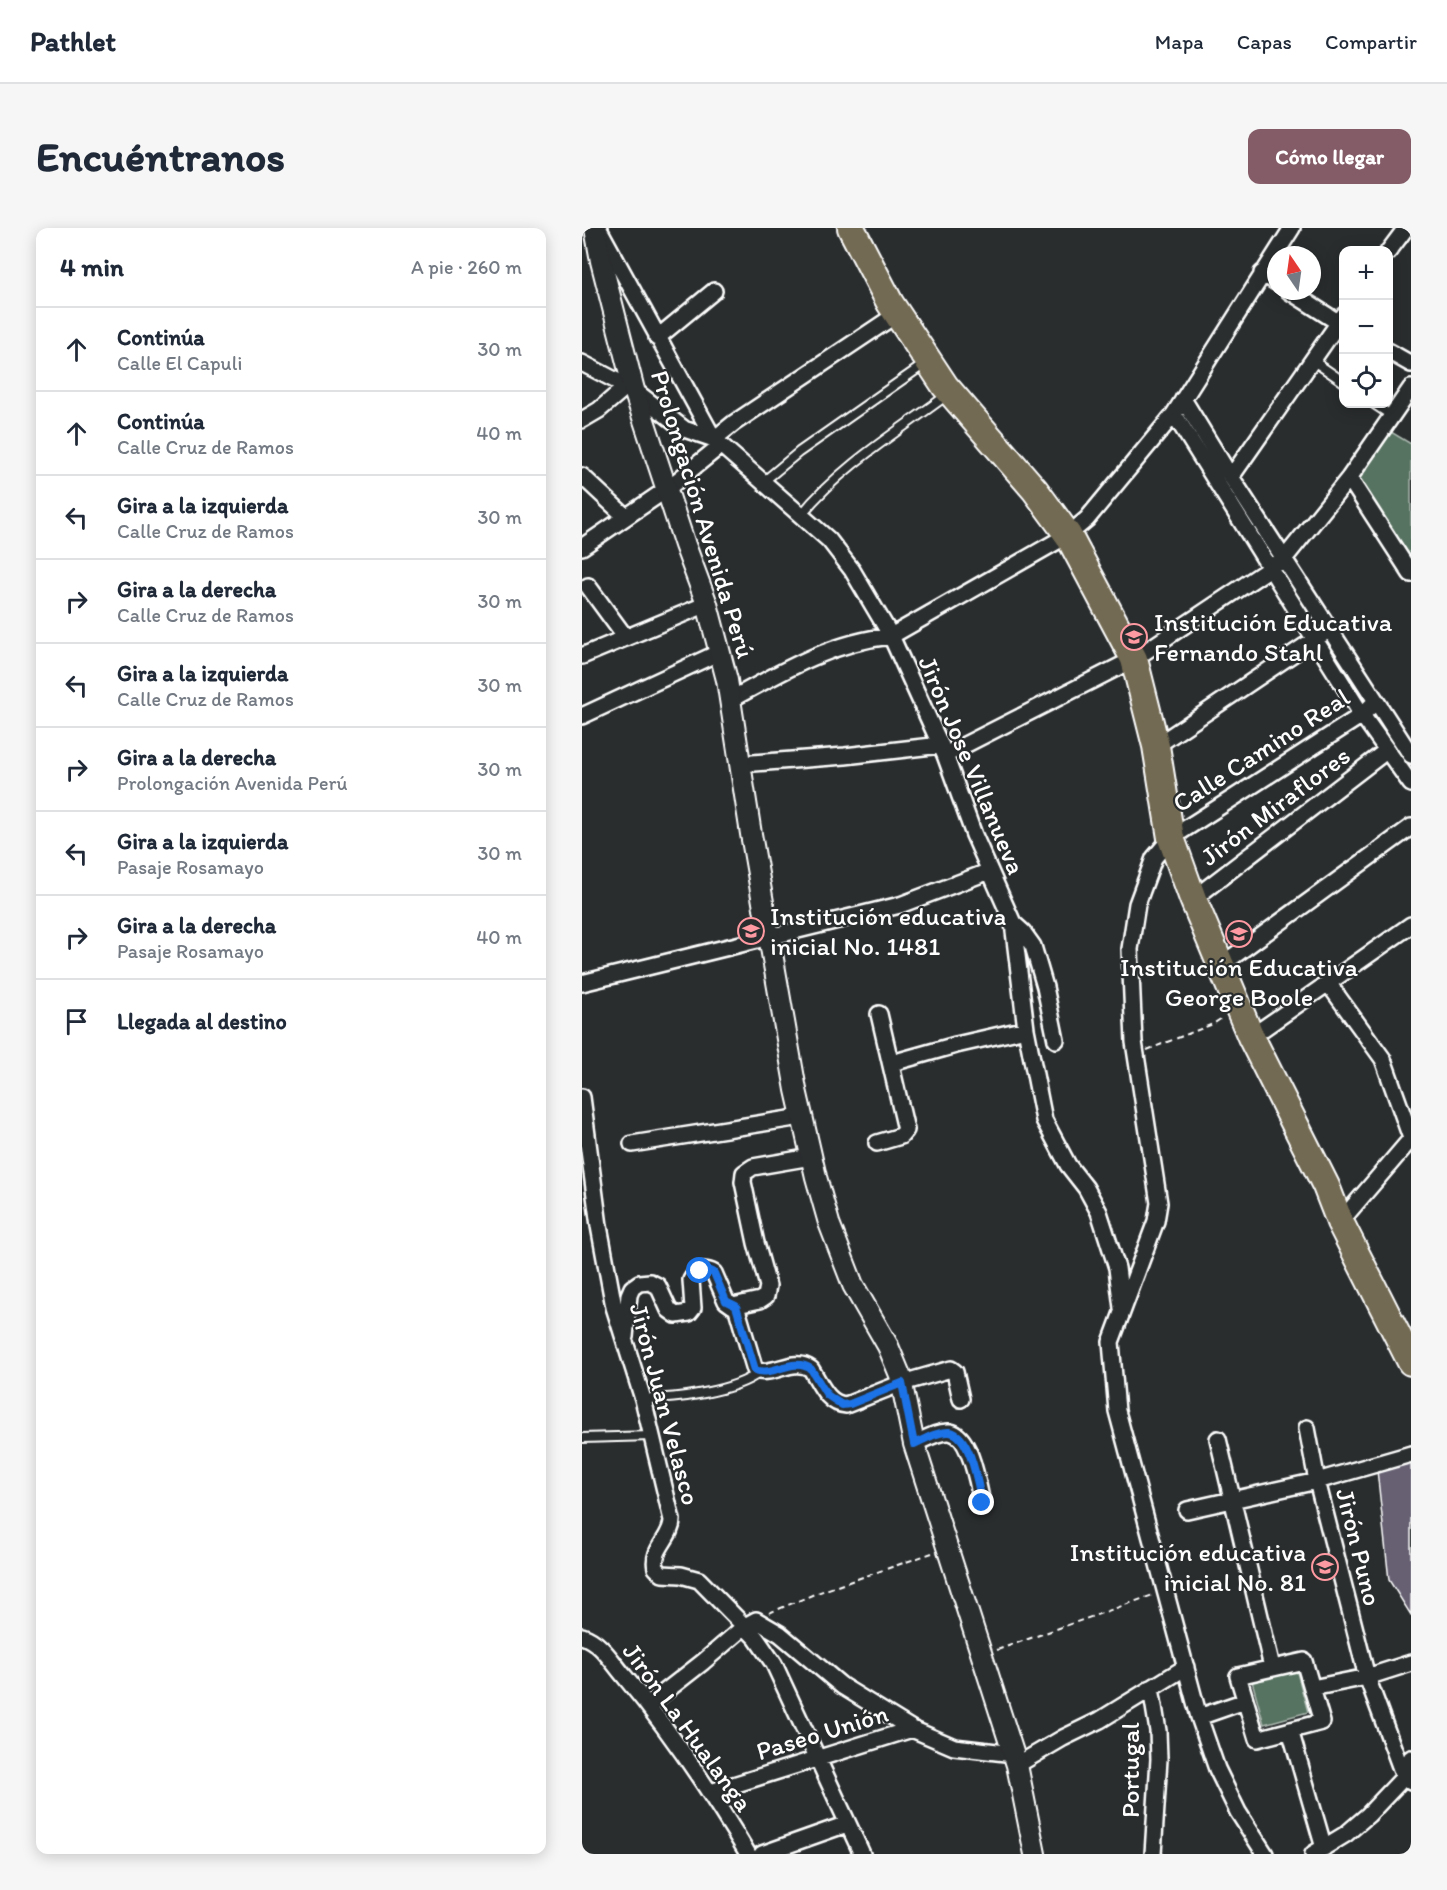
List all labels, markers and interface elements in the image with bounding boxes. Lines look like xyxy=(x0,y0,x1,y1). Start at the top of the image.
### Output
text: Pathlet xyxy=(30,24,116,58)
text: Mapa xyxy=(1155,29,1204,54)
text: Capas xyxy=(1237,29,1292,54)
text: Compartir xyxy=(1325,29,1417,54)
button: Cómo llegar xyxy=(1248,129,1411,184)
text: Encuéntranos xyxy=(36,131,285,182)
north arrow xyxy=(1267,246,1321,300)
map controls xyxy=(1339,246,1393,408)
button: + xyxy=(1339,246,1393,300)
text: 4 min xyxy=(60,251,124,283)
text: A pie · 260 m xyxy=(411,255,522,279)
button: − xyxy=(1339,300,1393,354)
text: Continúa xyxy=(117,324,205,351)
icon: ahead xyxy=(60,333,93,366)
text: 30 m xyxy=(477,337,522,361)
text: Calle El Capuli xyxy=(117,351,242,375)
button: locate xyxy=(1339,354,1393,408)
street label: Prolongación Avenida Perú xyxy=(644,366,762,662)
text: Continúa xyxy=(117,408,205,435)
icon: ahead xyxy=(60,417,93,450)
text: 40 m xyxy=(476,421,522,445)
text: Calle Cruz de Ramos xyxy=(117,435,294,459)
text: Gira a la izquierda xyxy=(117,492,288,519)
icon: left xyxy=(60,501,93,534)
text: 30 m xyxy=(477,505,522,529)
text: Calle Cruz de Ramos xyxy=(117,519,294,543)
text: Gira a la derecha xyxy=(117,576,276,603)
icon: right xyxy=(60,585,93,618)
text: 30 m xyxy=(477,589,522,613)
text: Calle Cruz de Ramos xyxy=(117,603,294,627)
place label: Institución Educativa Fernando Stahl xyxy=(1154,606,1393,668)
school or university icon: Institución Educativa Fernando Stahl xyxy=(1119,622,1149,652)
street label: Jirón Jose Villanueva xyxy=(912,651,1033,879)
text: Gira a la izquierda xyxy=(117,660,288,687)
icon: left xyxy=(60,669,93,702)
text: 30 m xyxy=(477,673,522,697)
street label: Calle Camino Real xyxy=(1166,681,1356,819)
text: Calle Cruz de Ramos xyxy=(117,687,294,711)
street label: Jirón Miraflores xyxy=(1194,739,1356,873)
text: Gira a la derecha xyxy=(117,744,276,771)
icon: right xyxy=(60,753,93,786)
text: 30 m xyxy=(477,757,522,781)
text: Prolongación Avenida Perú xyxy=(117,771,347,795)
text: Gira a la izquierda xyxy=(117,828,288,855)
icon: left xyxy=(60,837,93,870)
text: 30 m xyxy=(477,841,522,865)
text: Pasaje Rosamayo xyxy=(117,855,264,879)
place label: Institución educativa inicial No. 1481 xyxy=(770,900,1006,962)
text: Gira a la derecha xyxy=(117,912,276,939)
school or university icon: Institución educativa inicial No. 1481 xyxy=(736,916,766,946)
school or university icon: Institución Educativa George Boole xyxy=(1224,919,1254,949)
icon: right xyxy=(60,921,93,954)
text: 40 m xyxy=(476,925,522,949)
text: Pasaje Rosamayo xyxy=(117,939,264,963)
place label: Institución Educativa George Boole xyxy=(1120,951,1359,1013)
icon: arrive xyxy=(60,1005,93,1038)
text: Llegada al destino xyxy=(117,1008,287,1035)
route start xyxy=(686,1257,712,1283)
street label: Jirón Juan Velasco xyxy=(623,1299,707,1509)
street label: Jirón Puno xyxy=(1329,1485,1389,1609)
route end xyxy=(968,1489,994,1515)
place label: Institución educativa inicial No. 81 xyxy=(1070,1536,1306,1598)
school or university icon: Institución educativa inicial No. 81 xyxy=(1310,1552,1340,1582)
street label: Jirón La Hualanga xyxy=(616,1636,760,1818)
street label: Paseo Unión xyxy=(752,1697,892,1767)
street label: Portugal xyxy=(1114,1722,1146,1818)

